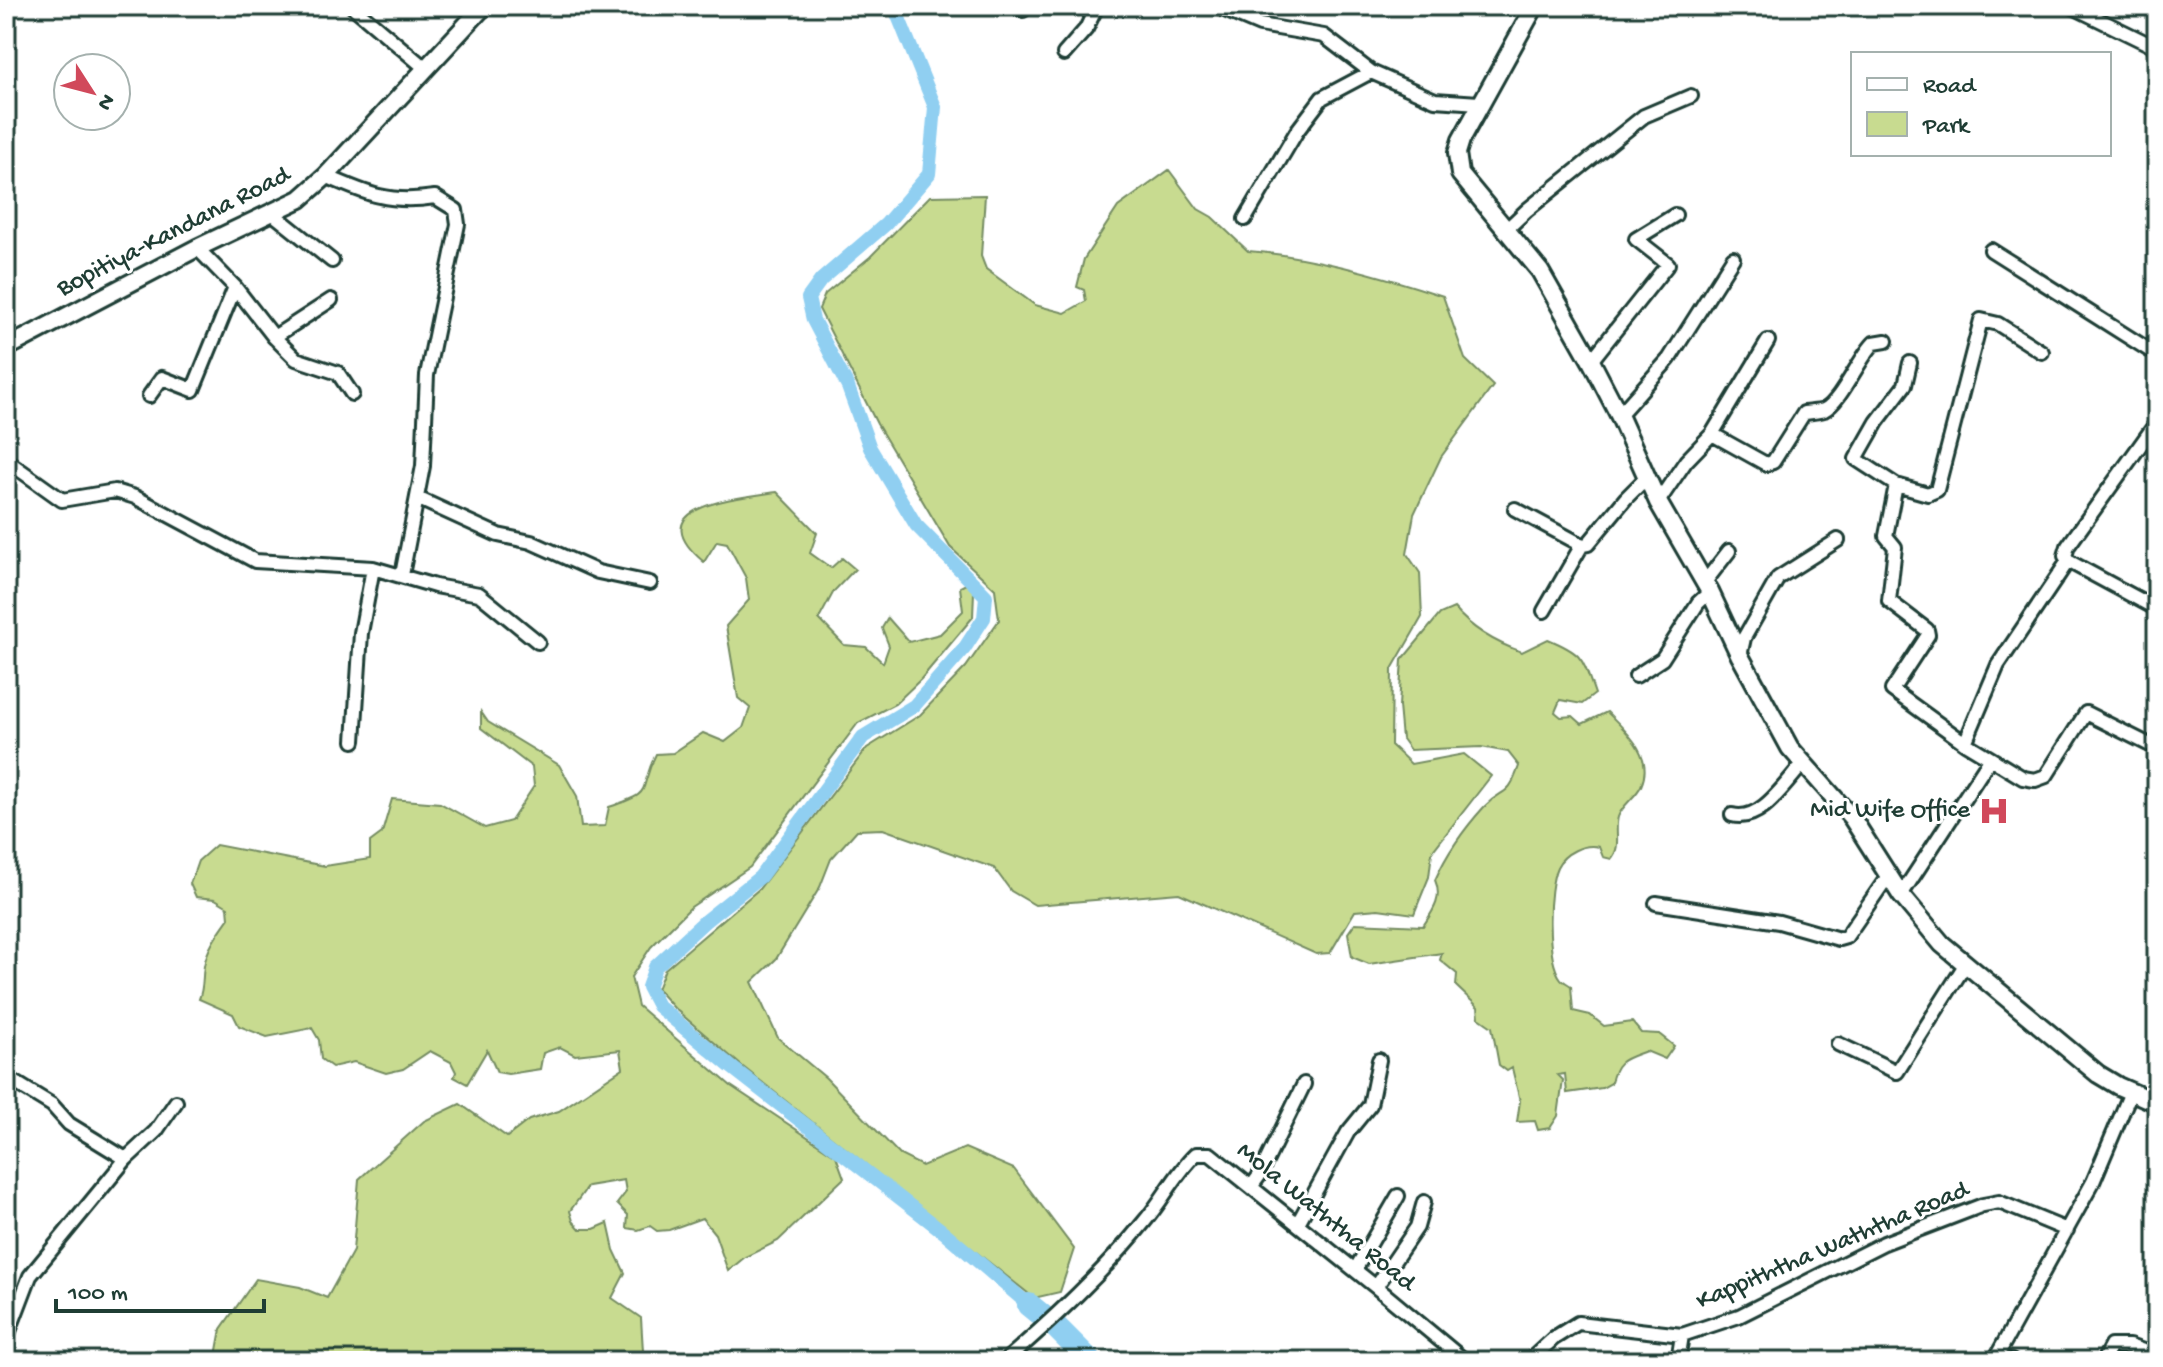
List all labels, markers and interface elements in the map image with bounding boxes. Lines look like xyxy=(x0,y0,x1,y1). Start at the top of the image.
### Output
north arrow xyxy=(52,52,132,132)
legend xyxy=(1851,52,2111,156)
text: Road xyxy=(1923,73,1977,102)
text: N xyxy=(90,88,120,115)
text: Park xyxy=(1922,113,1971,142)
street label: Bopitiya-Kandana Road xyxy=(51,160,297,306)
hospital icon: Mid Wife Office xyxy=(1977,794,2011,828)
place label: Mid Wife Office xyxy=(1810,796,1971,827)
street label: Mola Waththa Road xyxy=(1229,1136,1422,1301)
street label: Kappiththa Waththa Road xyxy=(1692,1175,1975,1318)
scale bar xyxy=(56,1263,264,1313)
text: 100 m xyxy=(67,1280,128,1309)

